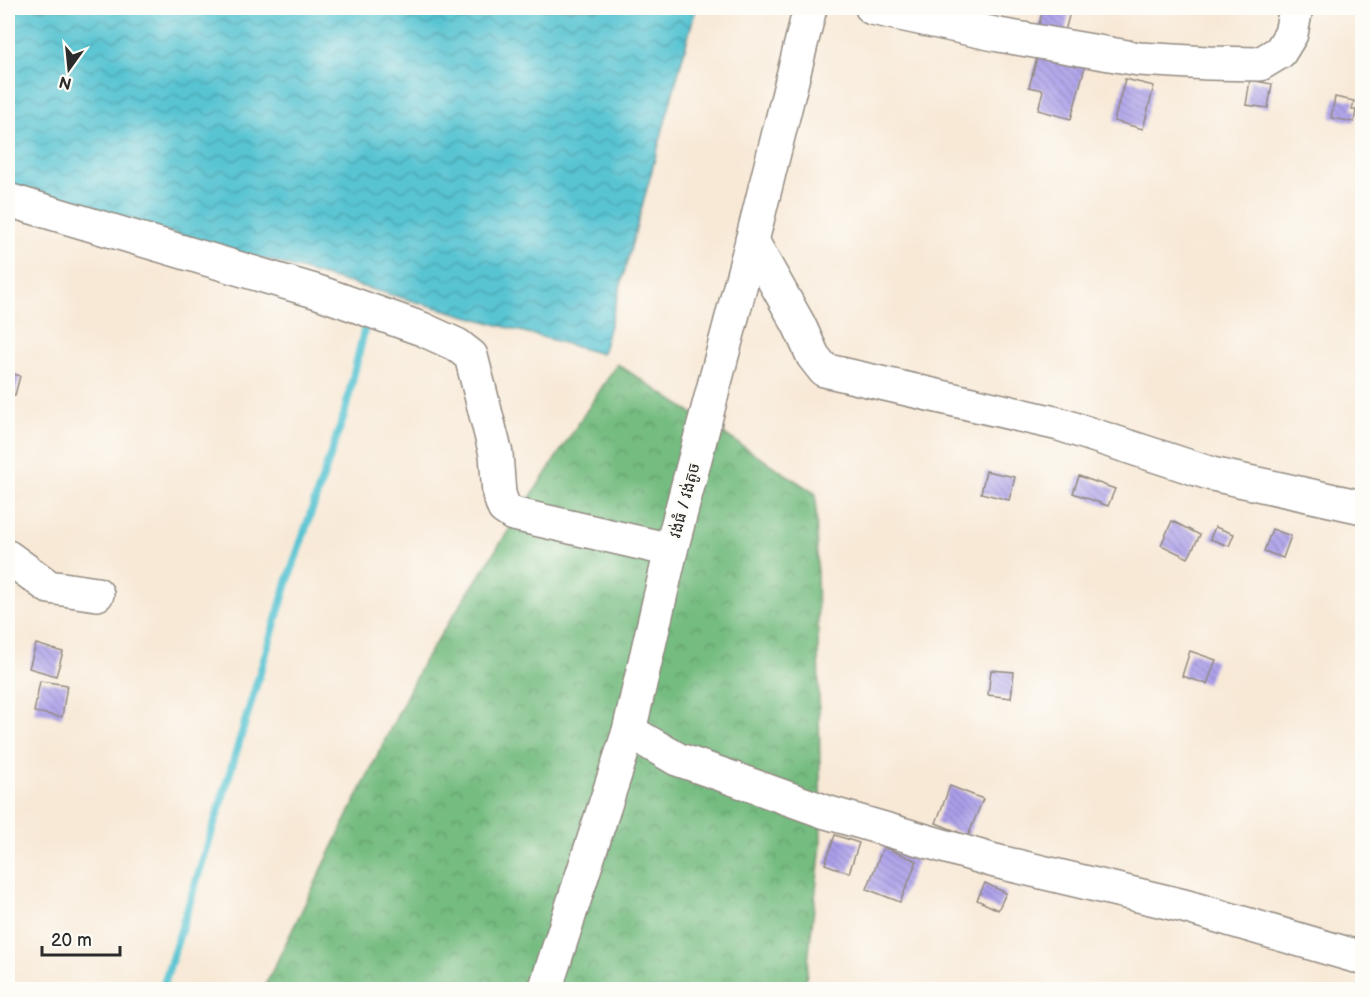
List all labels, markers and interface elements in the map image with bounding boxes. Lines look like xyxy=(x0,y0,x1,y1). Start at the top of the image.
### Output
north arrow xyxy=(39,39,99,99)
text: N xyxy=(57,71,74,93)
street label: វង់ធំ / វង់តូច xyxy=(664,460,705,540)
scale bar xyxy=(42,919,120,957)
text: 20 m xyxy=(51,930,92,951)

